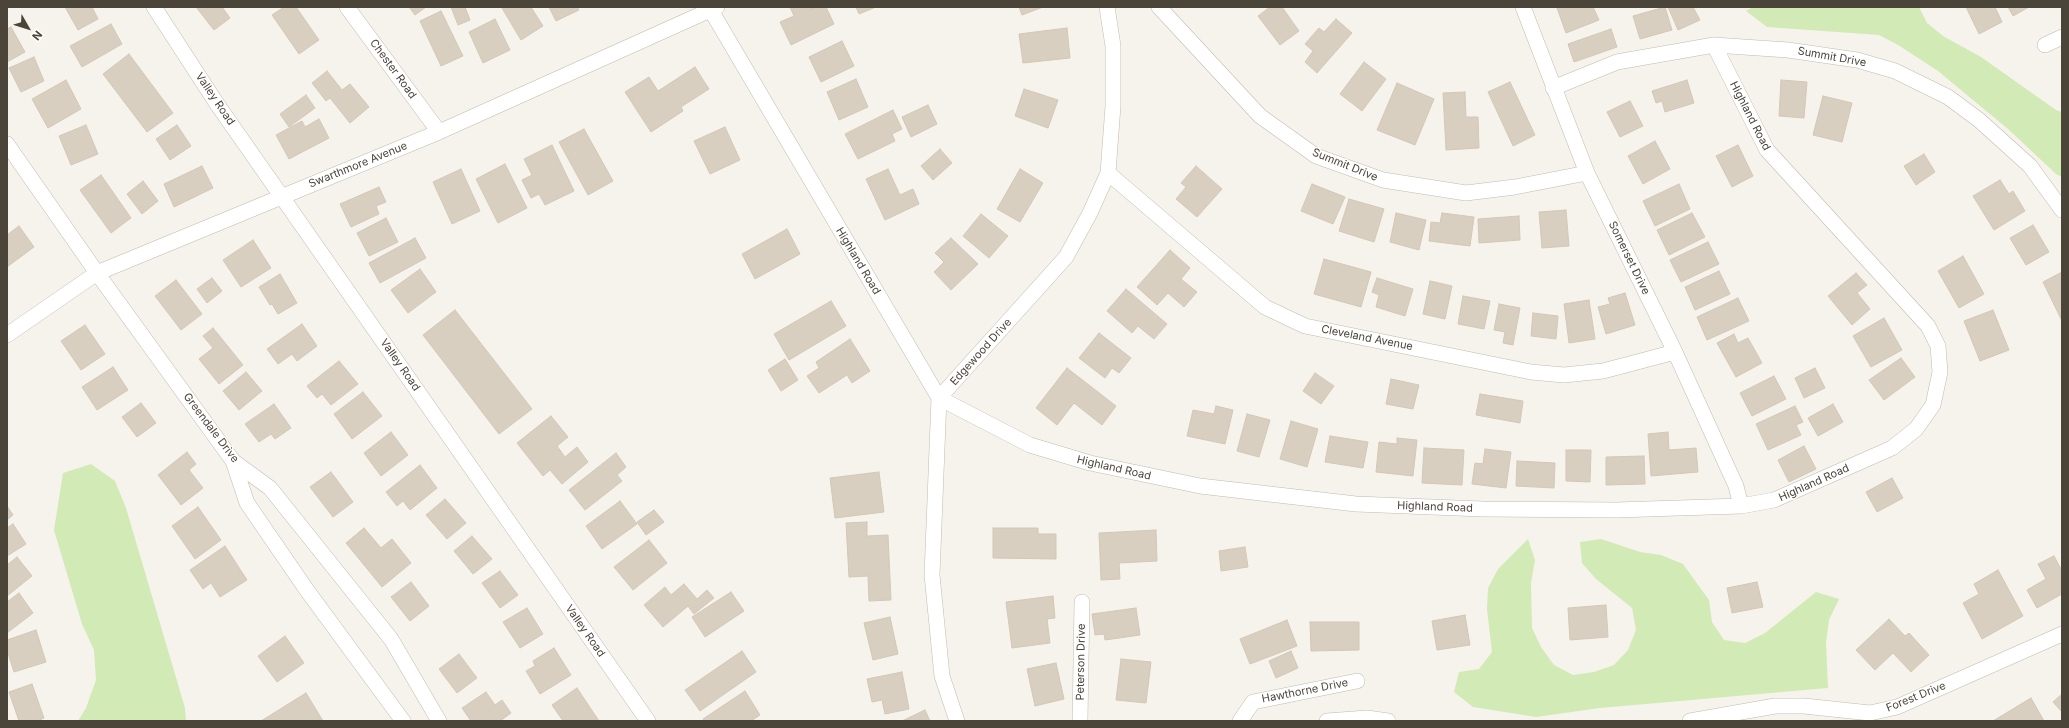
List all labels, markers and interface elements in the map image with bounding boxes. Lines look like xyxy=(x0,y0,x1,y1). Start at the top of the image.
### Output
north arrow xyxy=(8,8,48,48)
text: N xyxy=(29,28,45,43)
street label: Chester Road xyxy=(367,37,419,101)
street label: Summit Drive xyxy=(1797,44,1867,70)
street label: Valley Road xyxy=(193,70,237,128)
street label: Highland Road xyxy=(1727,79,1773,153)
street label: Swarthmore Avenue xyxy=(307,139,409,191)
street label: Summit Drive xyxy=(1310,146,1380,184)
street label: Somerset Drive xyxy=(1606,219,1652,297)
street label: Highland Road xyxy=(833,225,883,297)
street label: Edgewood Drive xyxy=(948,316,1014,388)
street label: Cleveland Avenue xyxy=(1320,323,1414,353)
street label: Valley Road xyxy=(377,336,423,394)
street label: Greendale Drive xyxy=(180,391,242,465)
street label: Highland Road xyxy=(1076,453,1152,483)
street label: Highland Road xyxy=(1777,462,1851,504)
street label: Highland Road xyxy=(1397,499,1473,515)
street label: Valley Road xyxy=(562,602,608,660)
street label: Peterson Drive xyxy=(1074,624,1088,700)
street label: Hawthorne Drive xyxy=(1261,676,1349,706)
street label: Forest Drive xyxy=(1884,679,1948,715)

